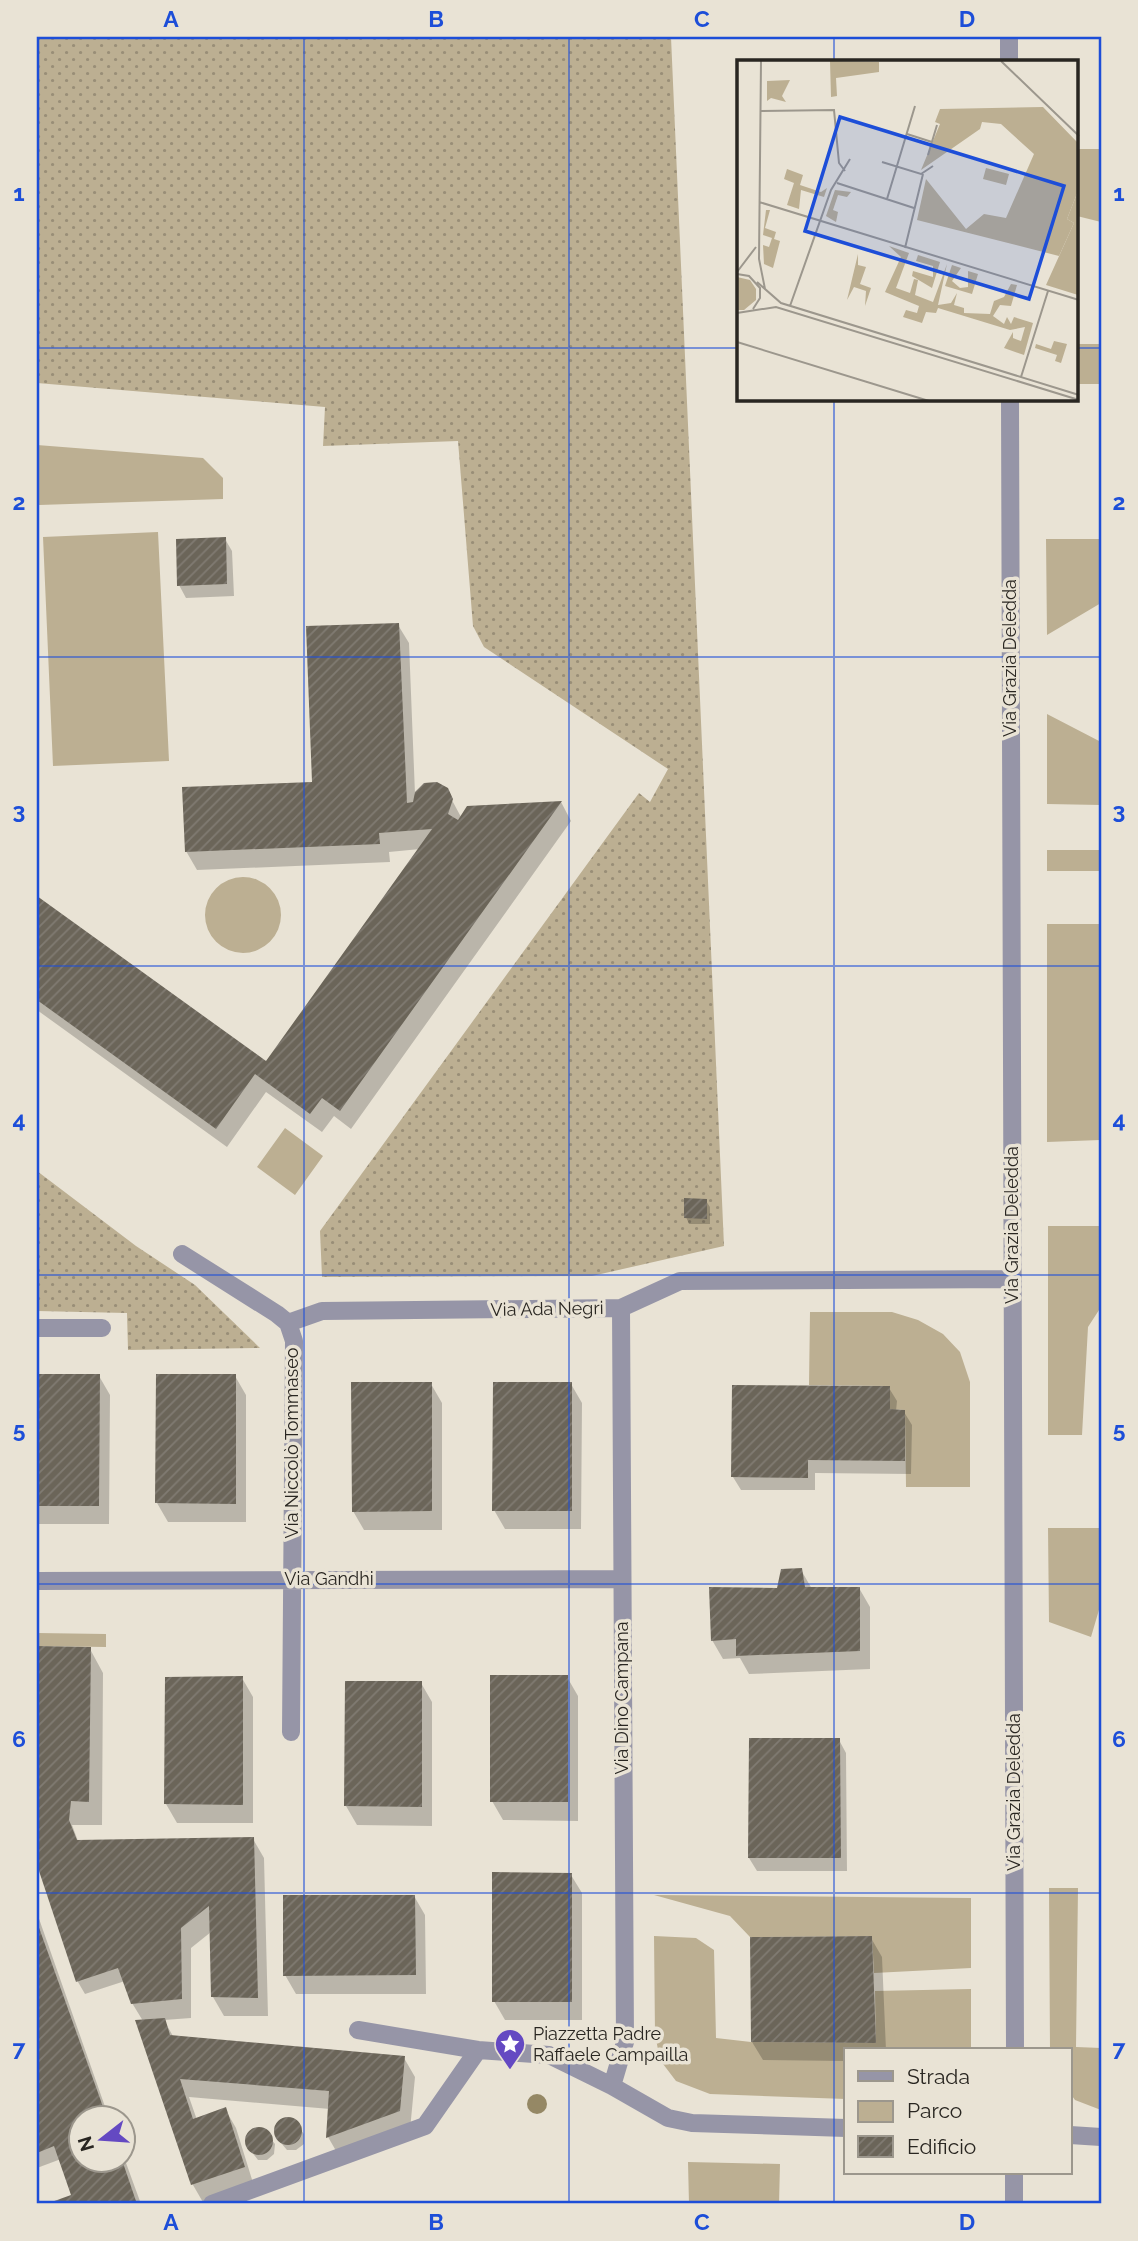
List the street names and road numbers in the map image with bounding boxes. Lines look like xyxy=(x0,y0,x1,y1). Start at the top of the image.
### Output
street label: Via Grazia Deledda xyxy=(999,579,1020,737)
street label: Via Grazia Deledda xyxy=(1001,1146,1022,1304)
street label: Via Ada Negri xyxy=(490,1297,604,1320)
street label: Via Niccolò Tommaseo xyxy=(281,1347,302,1538)
street label: Via Gandhi xyxy=(284,1568,374,1589)
street label: Via Dino Campana xyxy=(611,1621,632,1775)
street label: Via Grazia Deledda xyxy=(1003,1713,1024,1871)

